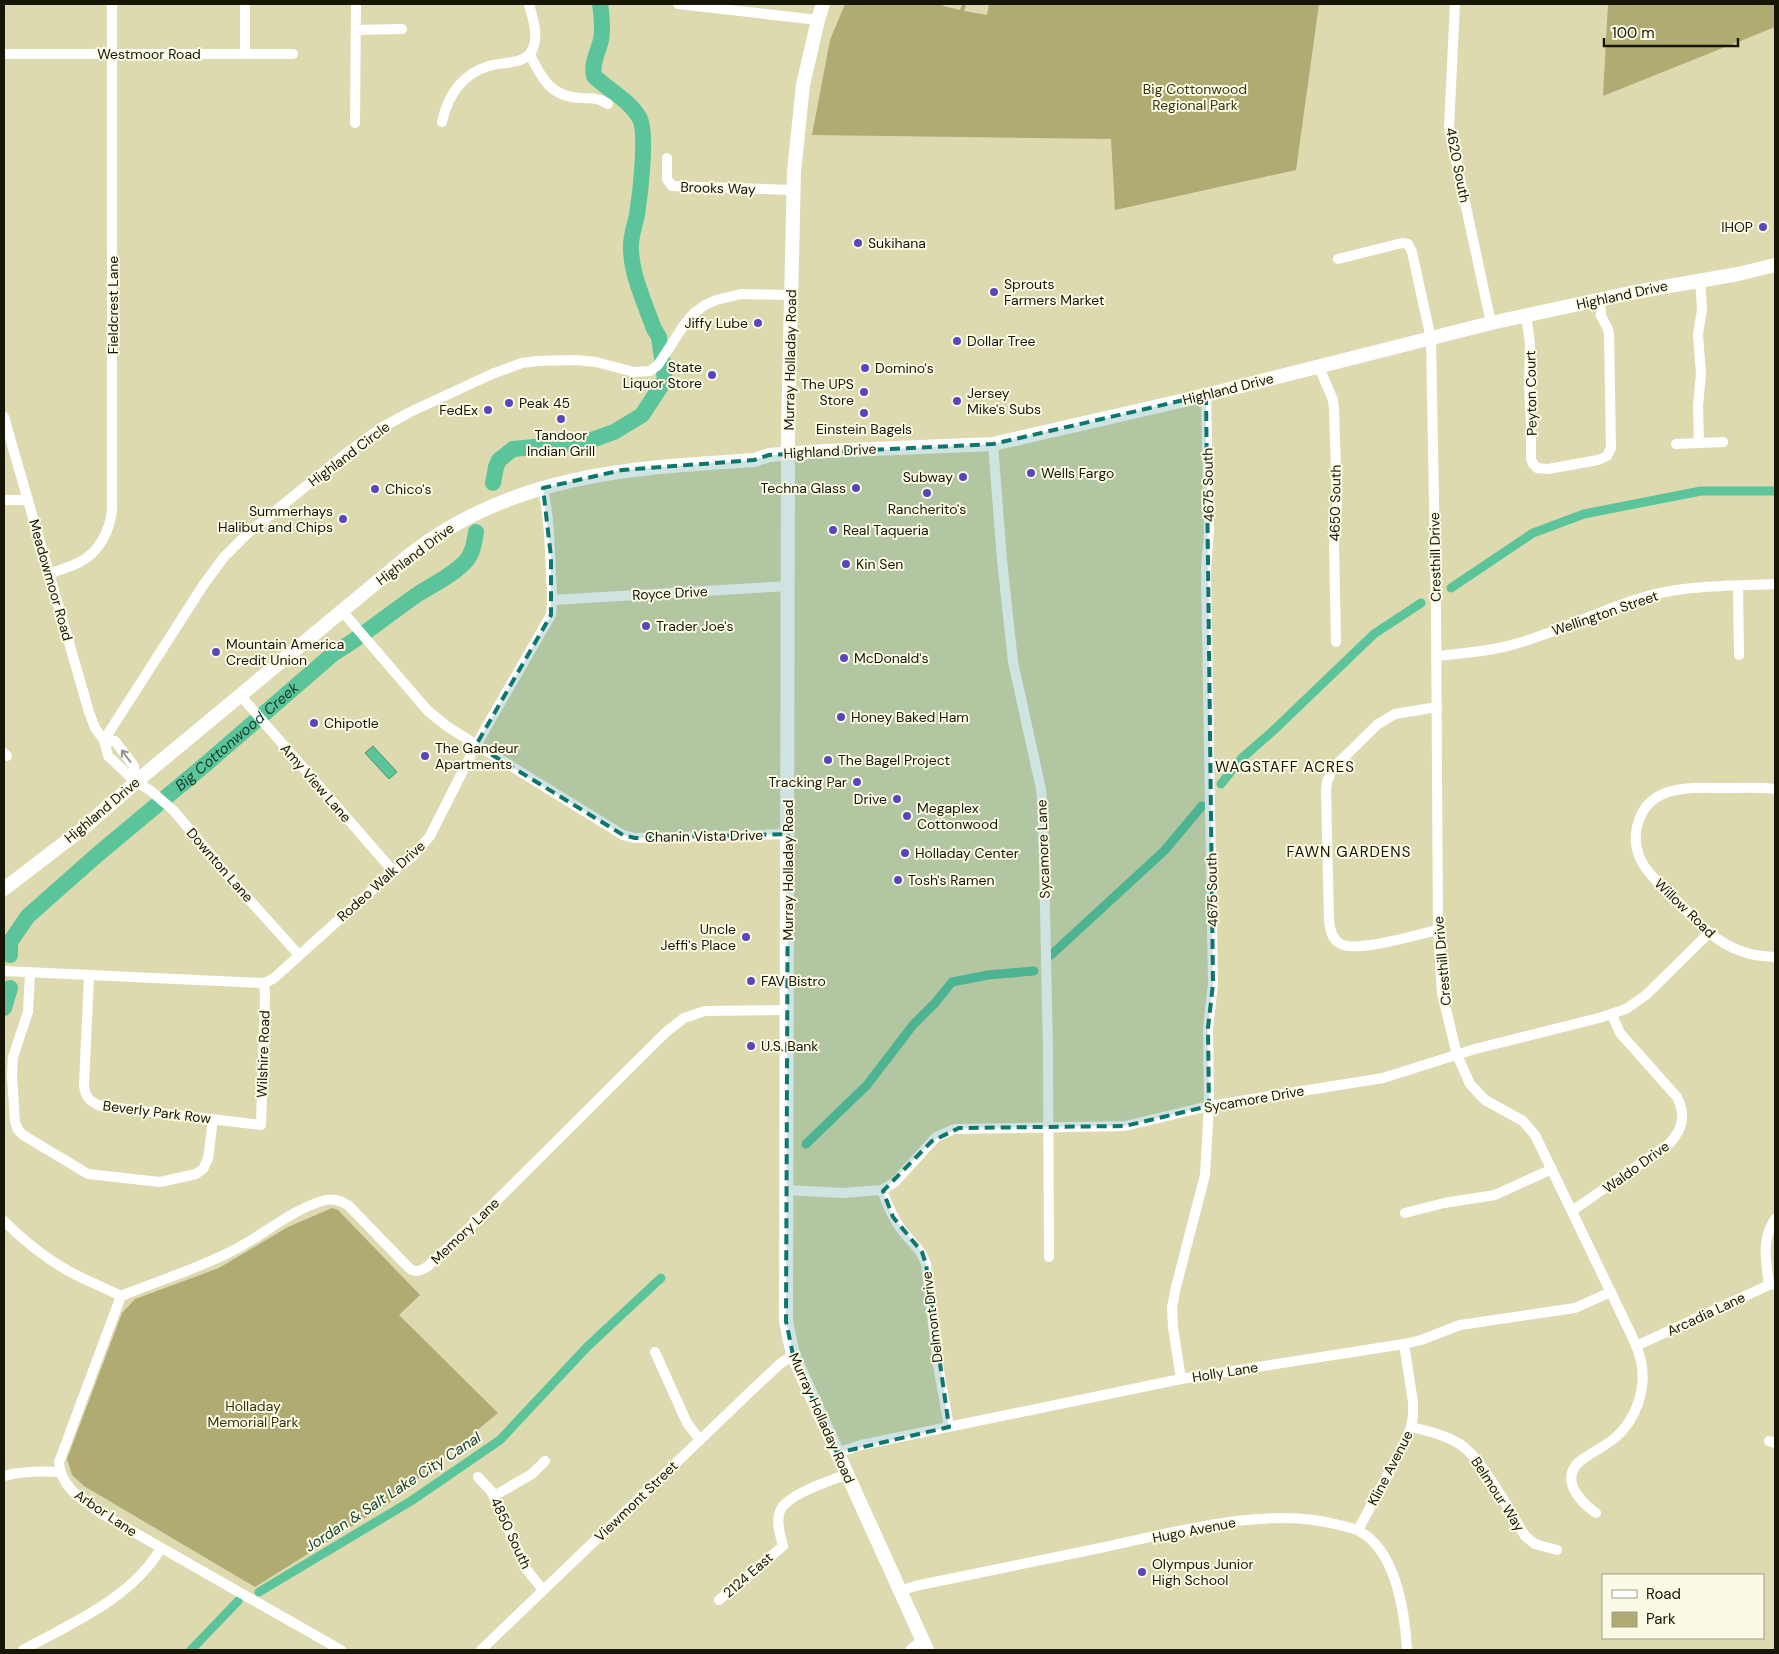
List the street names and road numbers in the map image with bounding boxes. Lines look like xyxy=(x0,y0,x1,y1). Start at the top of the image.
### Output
street label: Westmoor Road xyxy=(97,45,201,63)
street label: 4620 South xyxy=(1442,126,1474,204)
street label: Brooks Way xyxy=(680,178,756,198)
street label: Fieldcrest Lane xyxy=(104,256,122,354)
street label: Highland Drive xyxy=(1575,277,1669,313)
street label: Murray Holladay Road xyxy=(780,289,800,431)
street label: Peyton Court xyxy=(1521,350,1541,436)
street label: Highland Drive xyxy=(1181,369,1275,409)
street label: Highland Circle xyxy=(305,417,393,491)
street label: Highland Drive xyxy=(783,440,877,462)
street label: 4675 South xyxy=(1198,448,1218,522)
street label: 4650 South xyxy=(1325,464,1345,542)
street label: Cresthill Drive xyxy=(1425,512,1445,602)
street label: Meadowmoor Road xyxy=(25,517,77,643)
street label: Highland Drive xyxy=(372,519,458,589)
street label: Royce Drive xyxy=(632,582,708,604)
street label: Wellington Street xyxy=(1549,586,1661,640)
street label: Amy View Lane xyxy=(277,740,355,826)
street label: Highland Drive xyxy=(61,773,144,847)
street label: Murray Holladay Road xyxy=(779,799,797,941)
street label: Sycamore Lane xyxy=(1032,799,1054,899)
street label: Downton Lane xyxy=(183,824,257,906)
street label: Chanin Vista Drive xyxy=(645,826,763,846)
street label: Rodeo Walk Drive xyxy=(333,837,429,925)
street label: 4675 South xyxy=(1202,853,1222,927)
street label: Willow Road xyxy=(1651,874,1719,942)
street label: Cresthill Drive xyxy=(1429,916,1455,1006)
street label: Wilshire Road xyxy=(252,1010,274,1098)
street label: Sycamore Drive xyxy=(1203,1081,1306,1117)
street label: Beverly Park Row xyxy=(102,1096,212,1128)
street label: Waldo Drive xyxy=(1599,1137,1673,1197)
street label: Memory Lane xyxy=(427,1194,503,1268)
street label: Delmont Drive xyxy=(917,1270,947,1364)
street label: Arcadia Lane xyxy=(1664,1288,1748,1340)
street label: Murray Holladay Road xyxy=(785,1350,859,1486)
street label: Holly Lane xyxy=(1191,1358,1259,1386)
street label: Kline Avenue xyxy=(1363,1427,1417,1509)
street label: Belmour Way xyxy=(1467,1453,1529,1535)
street label: Viewmont Street xyxy=(591,1457,681,1545)
street label: Arbor Lane xyxy=(71,1486,141,1540)
street label: 4850 South xyxy=(487,1494,535,1572)
street label: Hugo Avenue xyxy=(1151,1513,1237,1547)
street label: 2124 East xyxy=(719,1548,777,1602)

